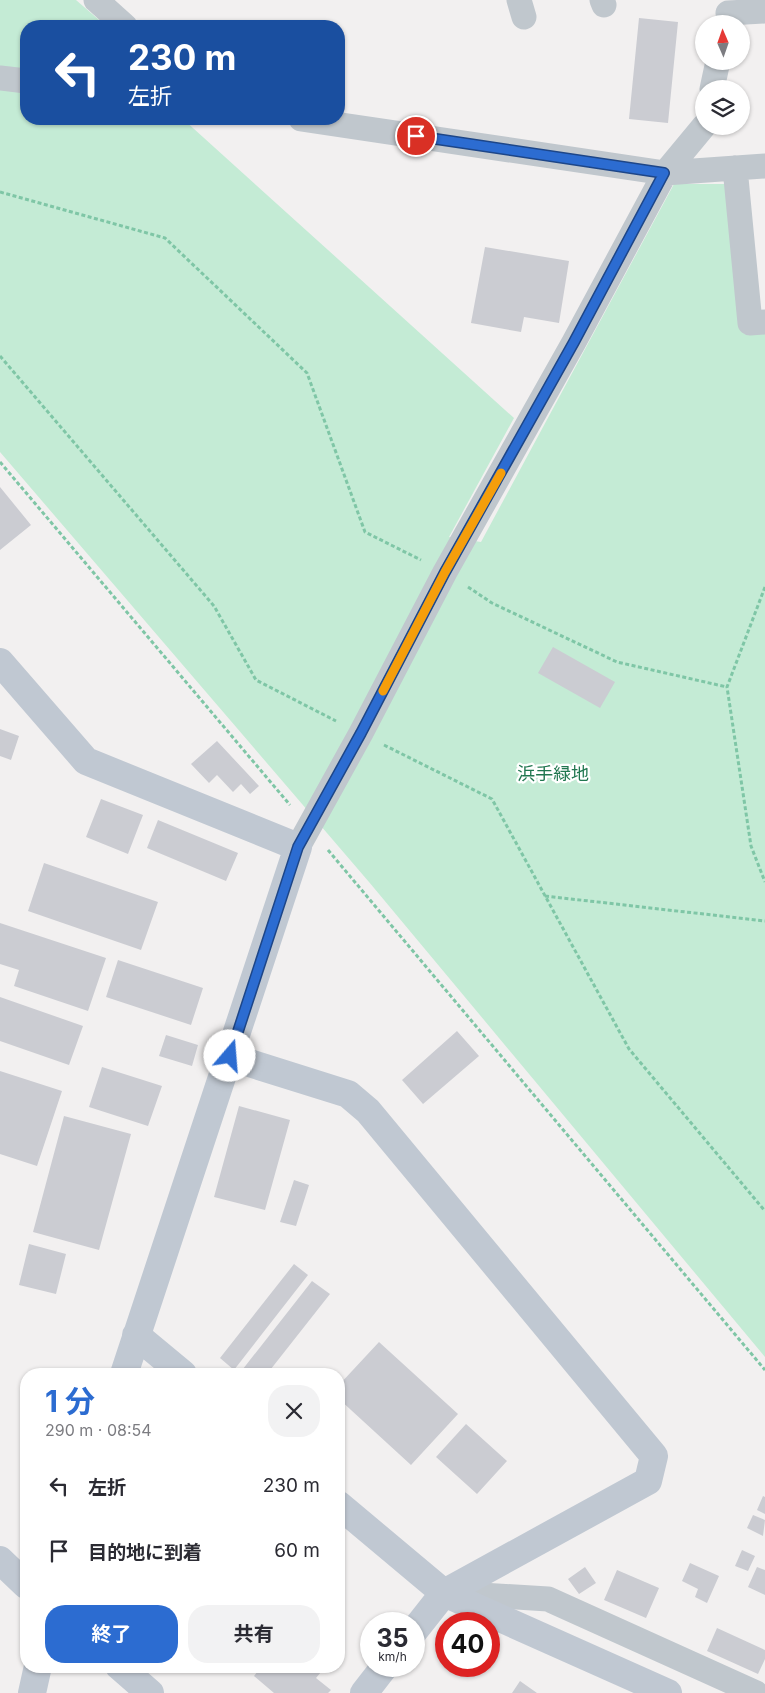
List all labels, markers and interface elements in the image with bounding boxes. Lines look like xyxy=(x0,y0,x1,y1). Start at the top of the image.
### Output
north arrow xyxy=(695,15,750,70)
map controls xyxy=(695,15,750,135)
text: 230 m xyxy=(128,36,236,78)
icon: left xyxy=(45,40,110,105)
button: layers xyxy=(695,80,750,135)
text: 左折 xyxy=(128,83,172,109)
pin xyxy=(395,115,437,157)
icon: arrive xyxy=(402,122,430,150)
park label: 浜手緑地 xyxy=(517,763,589,784)
position arrow xyxy=(203,1029,255,1081)
text: 1 分 xyxy=(45,1383,95,1419)
button: close xyxy=(268,1385,320,1437)
text: 290 m · 08:54 xyxy=(45,1420,152,1440)
icon: left xyxy=(45,1472,73,1500)
text: 230 m xyxy=(263,1474,320,1497)
text: 左折 xyxy=(88,1476,126,1499)
icon: arrive xyxy=(45,1537,73,1565)
text: 60 m xyxy=(274,1539,320,1562)
text: 目的地に到着 xyxy=(88,1541,202,1564)
button: 終了 xyxy=(45,1605,178,1663)
button: 共有 xyxy=(188,1605,320,1663)
speed limit sign: 40 xyxy=(435,1612,500,1677)
text: 35 xyxy=(376,1623,409,1653)
text: km/h xyxy=(378,1649,407,1664)

